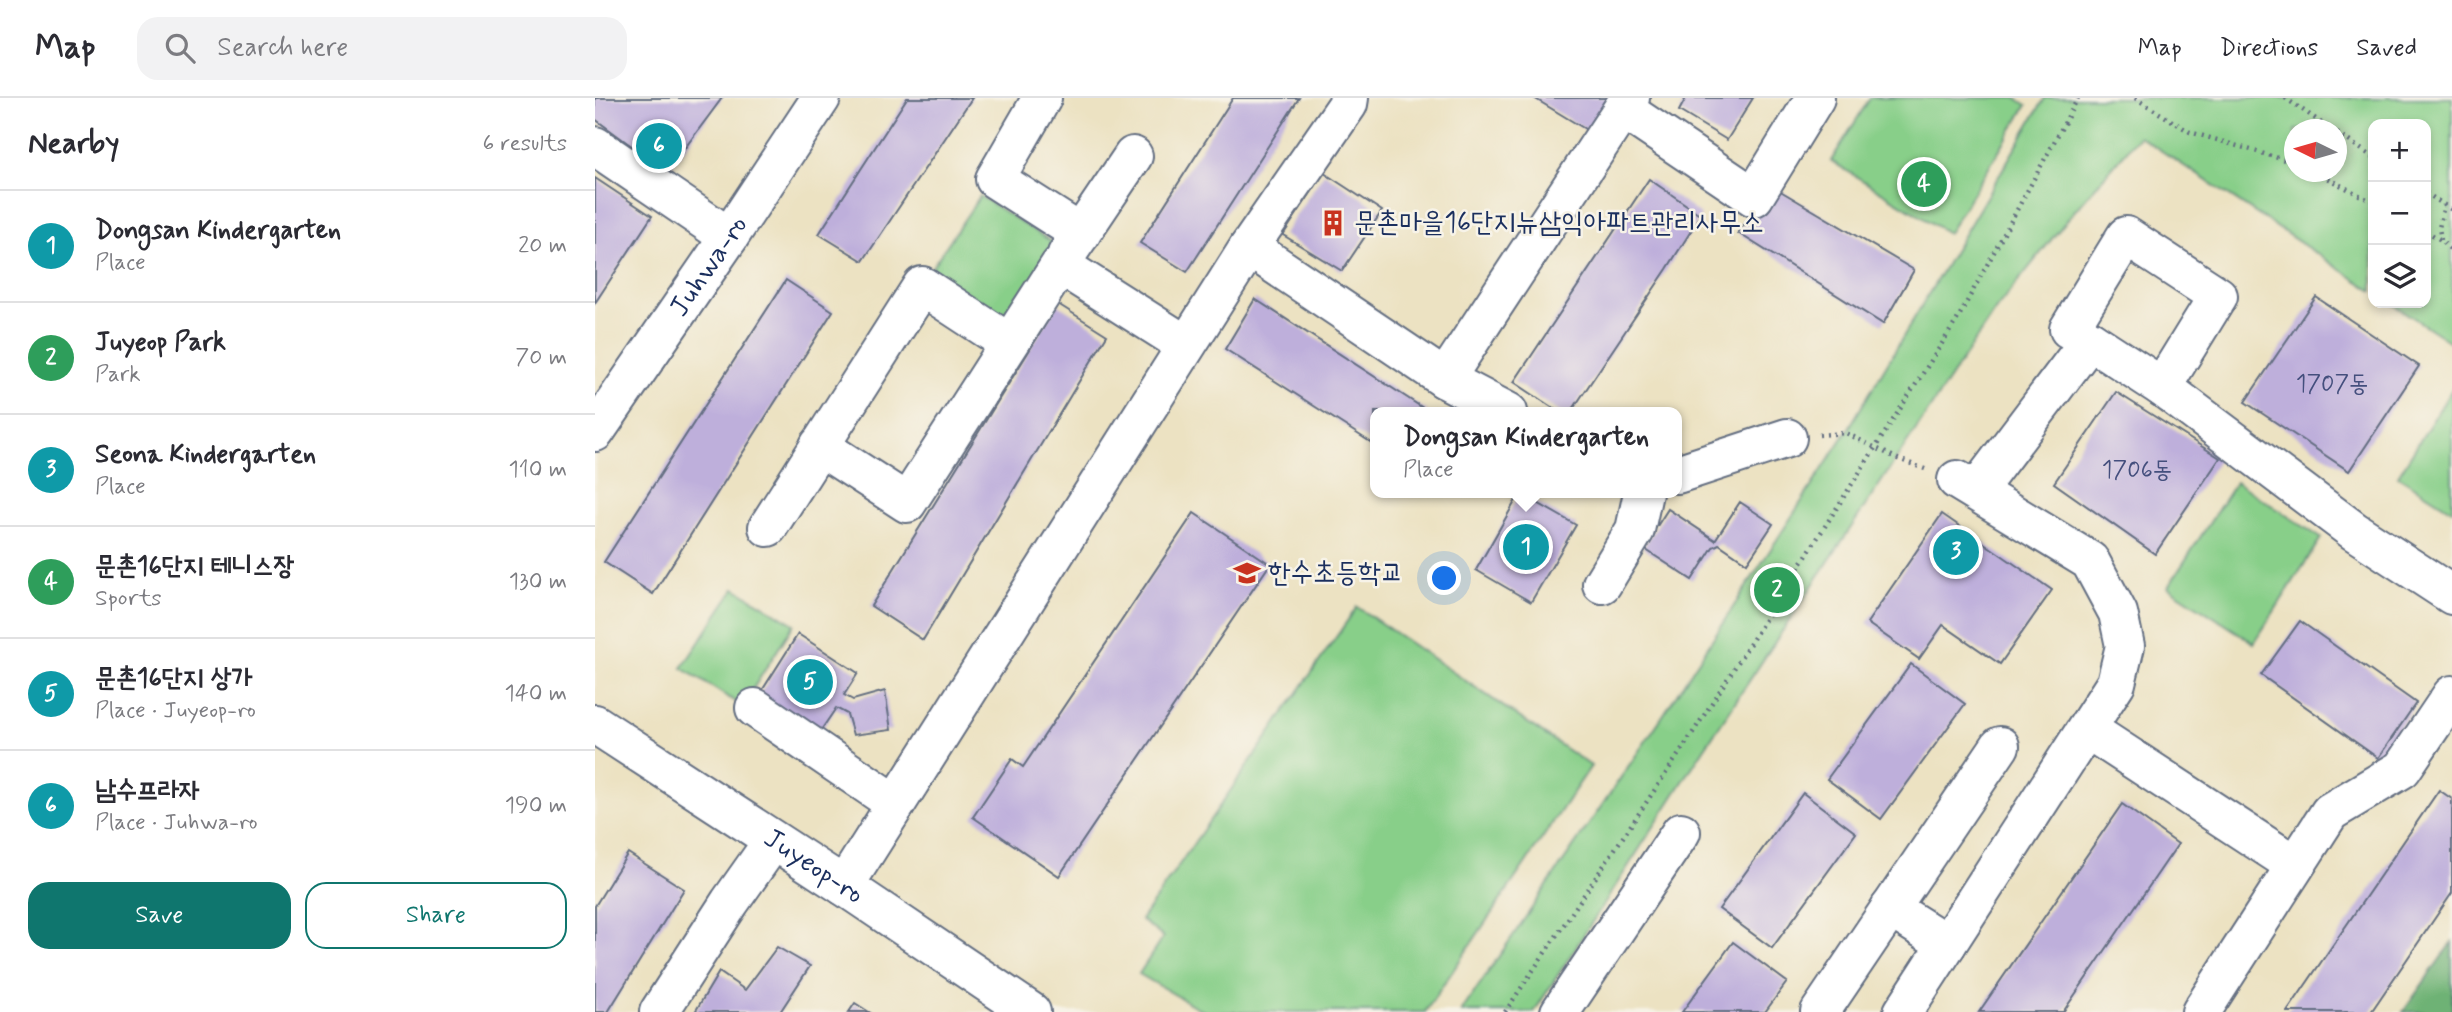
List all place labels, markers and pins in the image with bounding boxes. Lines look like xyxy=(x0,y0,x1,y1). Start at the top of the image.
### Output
pin: 6 xyxy=(636,120,682,172)
pin: 4 xyxy=(1901,158,1947,210)
place label: 문촌마을16단지뉴삼익아파트관리사무소 xyxy=(1354,205,1764,242)
building icon: 문촌마을16단지뉴삼익아파트관리사무소 xyxy=(1318,208,1348,238)
pin: 1 xyxy=(1503,521,1549,573)
pin: 3 xyxy=(1933,526,1979,578)
place label: 한수초등학교 xyxy=(1268,555,1403,592)
school or university icon: 한수초등학교 xyxy=(1232,558,1262,588)
pin: 2 xyxy=(1754,564,1800,616)
pin: 5 xyxy=(787,656,833,708)

